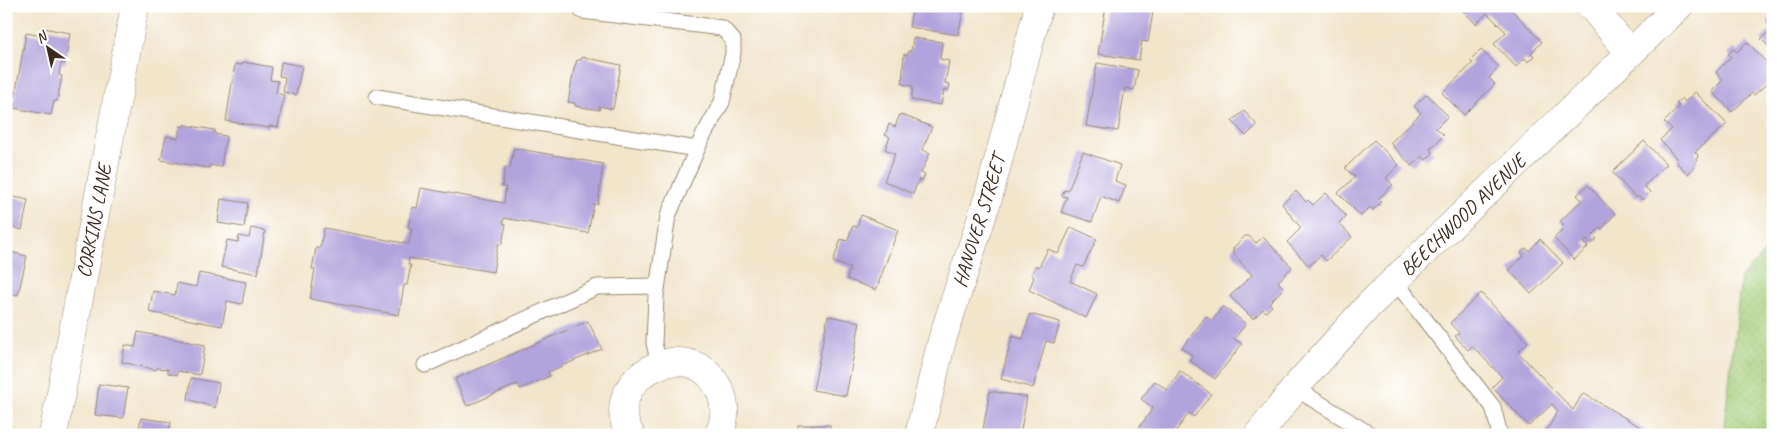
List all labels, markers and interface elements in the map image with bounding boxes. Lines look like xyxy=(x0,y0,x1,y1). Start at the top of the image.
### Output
north arrow xyxy=(22,22,72,72)
text: N xyxy=(33,27,51,47)
street label: BEECHWOOD AVENUE xyxy=(1395,146,1533,281)
street label: HANOVER STREET xyxy=(947,147,1012,290)
street label: CORKINS LANE xyxy=(71,160,118,280)

